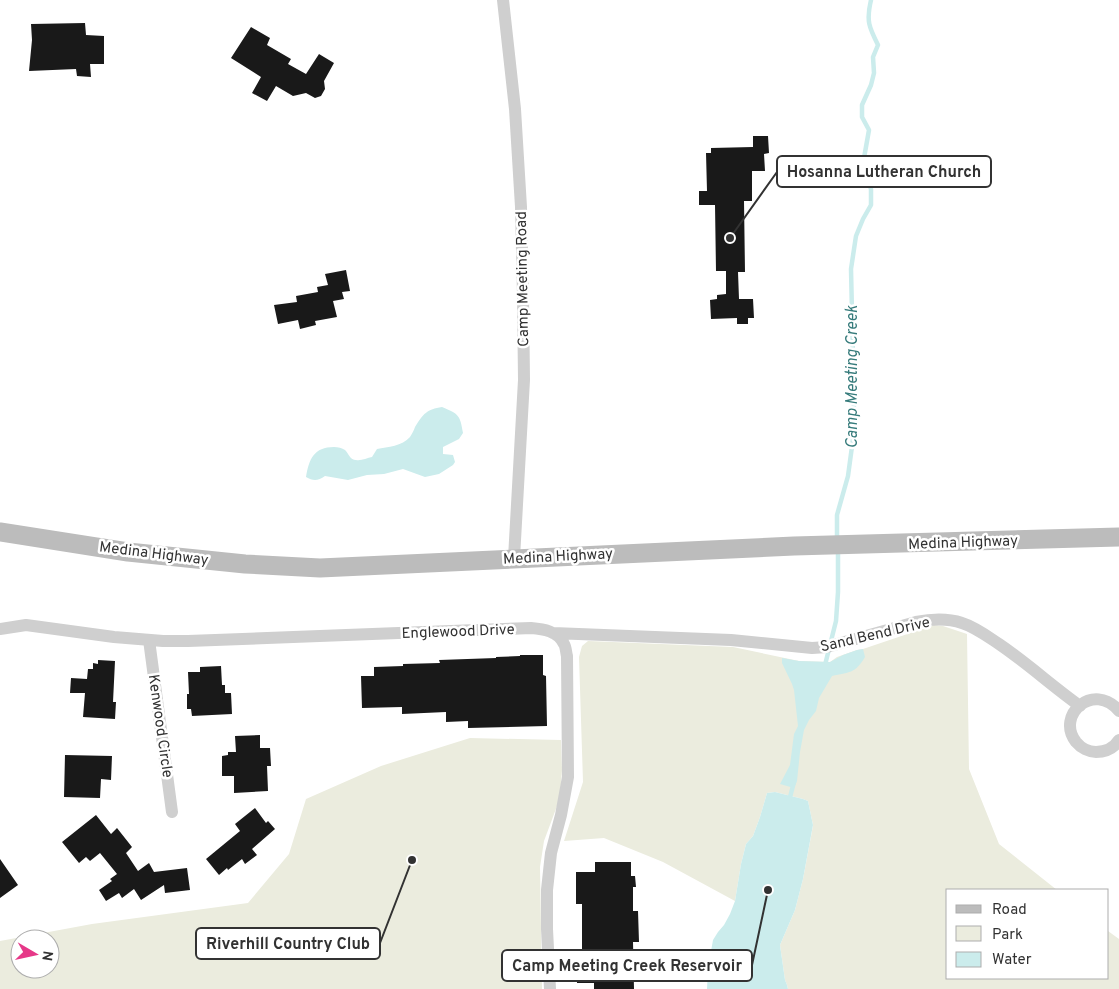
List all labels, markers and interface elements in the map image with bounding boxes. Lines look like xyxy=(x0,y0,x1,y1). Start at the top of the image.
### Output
callout: Hosanna Lutheran Church xyxy=(777,156,991,187)
text: Hosanna Lutheran Church xyxy=(787,163,981,183)
street label: Camp Meeting Road xyxy=(513,211,534,347)
water label: Camp Meeting Creek xyxy=(843,304,863,449)
street label: Medina Highway xyxy=(908,532,1018,555)
street label: Medina Highway xyxy=(98,538,210,571)
street label: Medina Highway xyxy=(503,545,614,570)
street label: Sand Bend Drive xyxy=(819,614,932,657)
street label: Englewood Drive xyxy=(401,621,515,644)
street label: Kenwood Circle xyxy=(143,673,176,779)
legend xyxy=(946,889,1109,979)
text: Road xyxy=(992,901,1027,920)
text: Park xyxy=(992,926,1023,945)
callout: Riverhill Country Club xyxy=(196,928,380,959)
north arrow xyxy=(10,929,60,979)
text: Riverhill Country Club xyxy=(206,935,370,955)
text: N xyxy=(37,949,56,962)
callout: Camp Meeting Creek Reservoir xyxy=(502,950,752,981)
text: Water xyxy=(992,951,1032,970)
text: Camp Meeting Creek Reservoir xyxy=(512,957,742,977)

